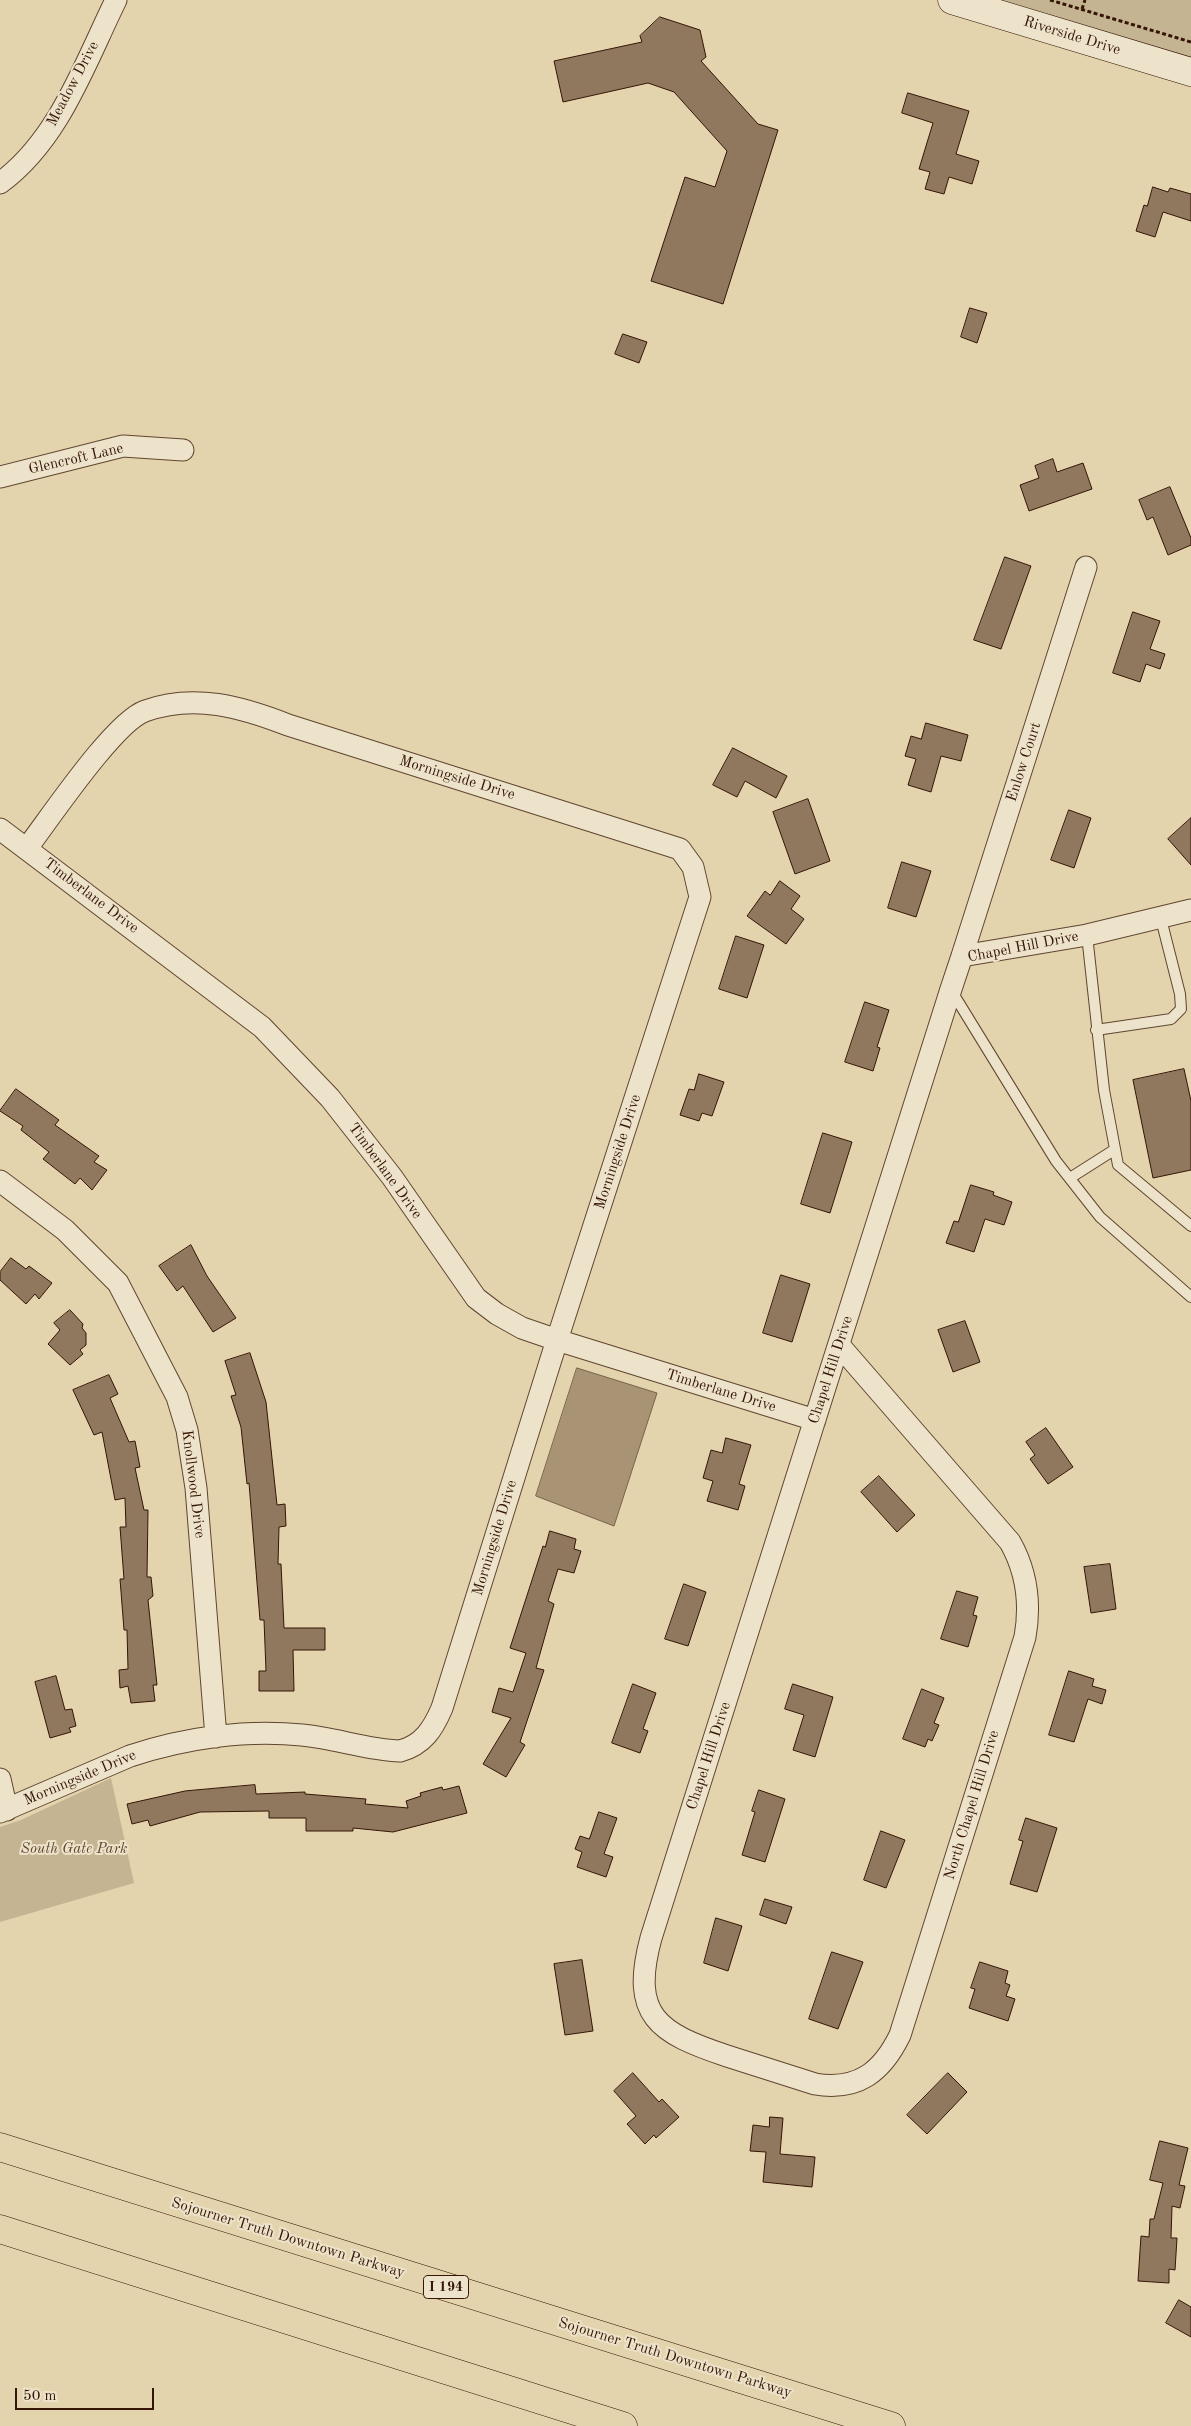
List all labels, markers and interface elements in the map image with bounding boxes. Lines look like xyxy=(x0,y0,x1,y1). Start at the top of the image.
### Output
street label: Riverside Drive xyxy=(1021,13,1123,59)
street label: Meadow Drive xyxy=(43,38,103,130)
street label: Glencroft Lane xyxy=(27,439,125,479)
street label: Enlow Court xyxy=(1003,720,1045,804)
street label: Morningside Drive xyxy=(397,752,517,804)
street label: Timberlane Drive xyxy=(40,854,142,938)
street label: Chapel Hill Drive xyxy=(966,927,1080,967)
street label: Morningside Drive xyxy=(591,1092,645,1212)
street label: Timberlane Drive xyxy=(344,1120,426,1222)
street label: Chapel Hill Drive xyxy=(805,1314,857,1426)
street label: Timberlane Drive xyxy=(664,1366,778,1416)
street label: Knollwood Drive xyxy=(177,1429,209,1539)
street label: Morningside Drive xyxy=(469,1478,521,1598)
street label: Chapel Hill Drive xyxy=(683,1700,735,1812)
street label: North Chapel Hill Drive xyxy=(941,1728,1003,1882)
street label: Morningside Drive xyxy=(21,1746,139,1810)
park label: South Gate Park xyxy=(21,1840,127,1858)
street label: Sojourner Truth Downtown Parkway xyxy=(169,2194,407,2282)
road number: I 194 xyxy=(424,2276,468,2298)
street label: Sojourner Truth Downtown Parkway xyxy=(556,2314,794,2402)
scale bar xyxy=(18,2378,156,2410)
text: 50 m xyxy=(23,2389,57,2404)

